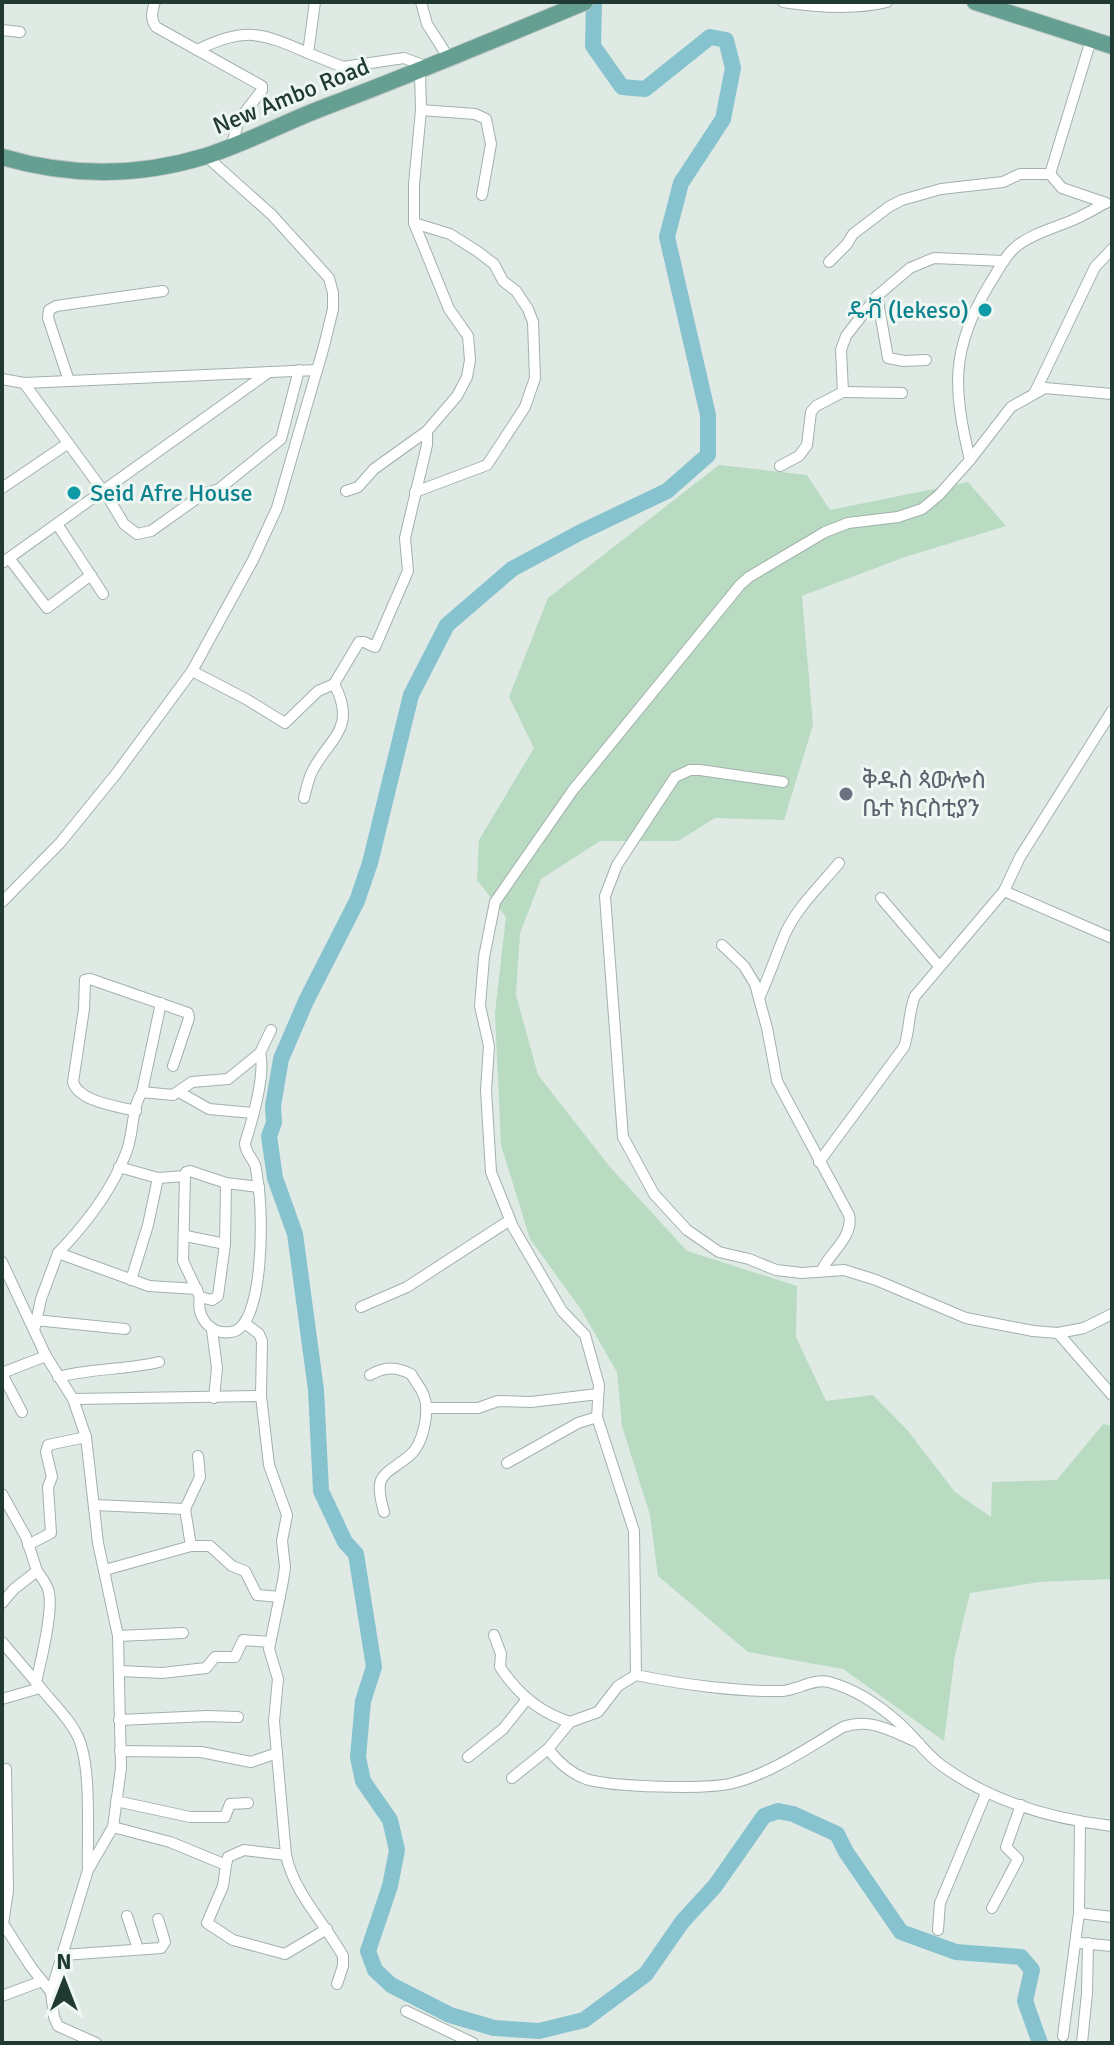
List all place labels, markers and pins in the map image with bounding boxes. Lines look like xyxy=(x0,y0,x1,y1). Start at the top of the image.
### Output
place label: ዴቭ (lekeso) xyxy=(847,295,969,325)
marker: ዴቭ (lekeso) xyxy=(976,301,994,319)
place label: Seid Afre House xyxy=(90,478,253,508)
marker: Seid Afre House xyxy=(65,484,83,502)
place label: ቅዱስ ጳውሎስ ቤተ ክርስቲያን xyxy=(862,765,986,823)
marker: ቅዱስ ጳውሎስ ቤተ ክርስቲያን xyxy=(837,785,855,803)

